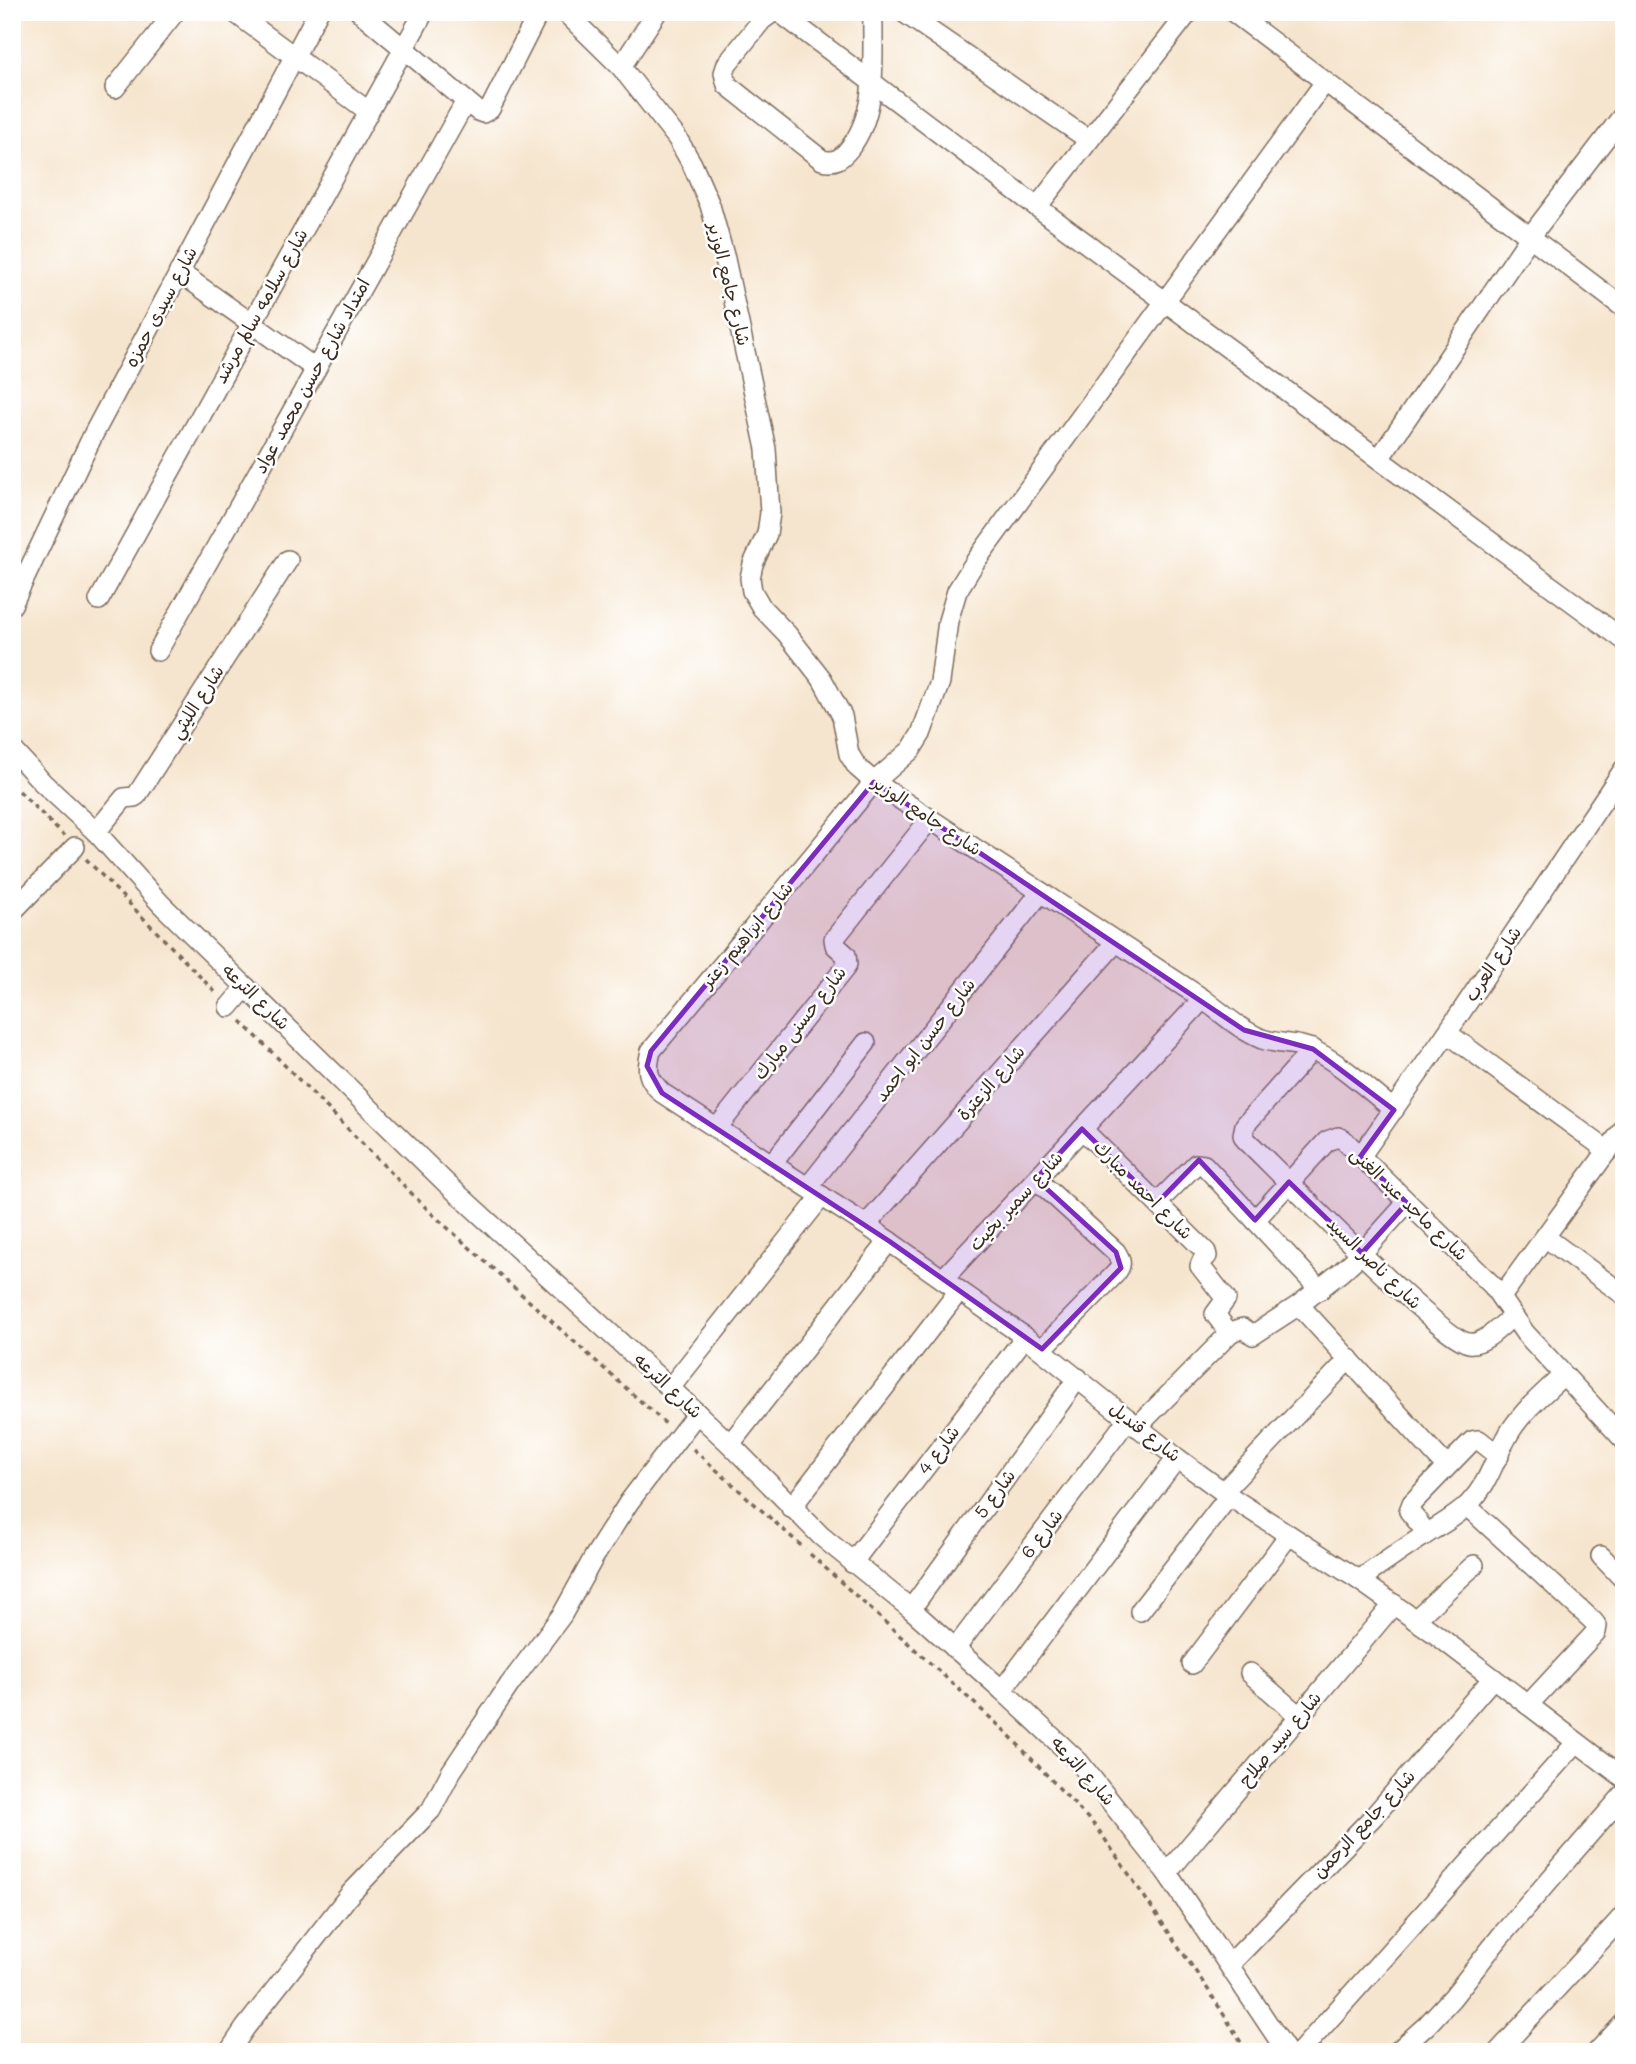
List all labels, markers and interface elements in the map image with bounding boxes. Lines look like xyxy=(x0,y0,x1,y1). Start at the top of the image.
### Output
street label: شارع جامع الوزير xyxy=(701,218,757,348)
street label: شارع سلامه سالم مرشد xyxy=(208,224,315,389)
street label: شارع سيدى حمزه xyxy=(118,242,203,372)
street label: امتداد شارع حسن محمد عواد xyxy=(247,274,376,478)
street label: شارع الليثي xyxy=(163,660,233,746)
street label: شارع جامع الوزير xyxy=(866,769,987,862)
street label: شارع ابراهيم زعتر xyxy=(693,876,800,996)
street label: شارع العرب xyxy=(1458,921,1527,1006)
street label: شارع الترعه xyxy=(217,958,296,1035)
street label: شارع حسنى مبارك xyxy=(747,961,852,1085)
street label: شارع حسن ابو احمد xyxy=(868,973,981,1107)
street label: شارع الزعترة xyxy=(951,1040,1030,1126)
street label: شارع احمد مبارك xyxy=(1088,1134,1199,1245)
street label: شارع ماجد عبد الغنى xyxy=(1345,1141,1474,1266)
street label: شارع سمير بخيت xyxy=(963,1145,1068,1256)
street label: شارع ناصر السيد xyxy=(1321,1211,1427,1314)
street label: شارع الترعه xyxy=(629,1347,708,1424)
street label: شارع قنديل xyxy=(1104,1396,1186,1467)
street label: شارع 4 xyxy=(912,1420,965,1479)
street label: شارع 5 xyxy=(968,1464,1021,1523)
street label: شارع 6 xyxy=(1015,1504,1068,1563)
street label: شارع سيد صلاح xyxy=(1232,1686,1327,1792)
street label: شارع الترعه xyxy=(1045,1731,1121,1811)
street label: شارع جامع الرحمن xyxy=(1307,1764,1421,1884)

